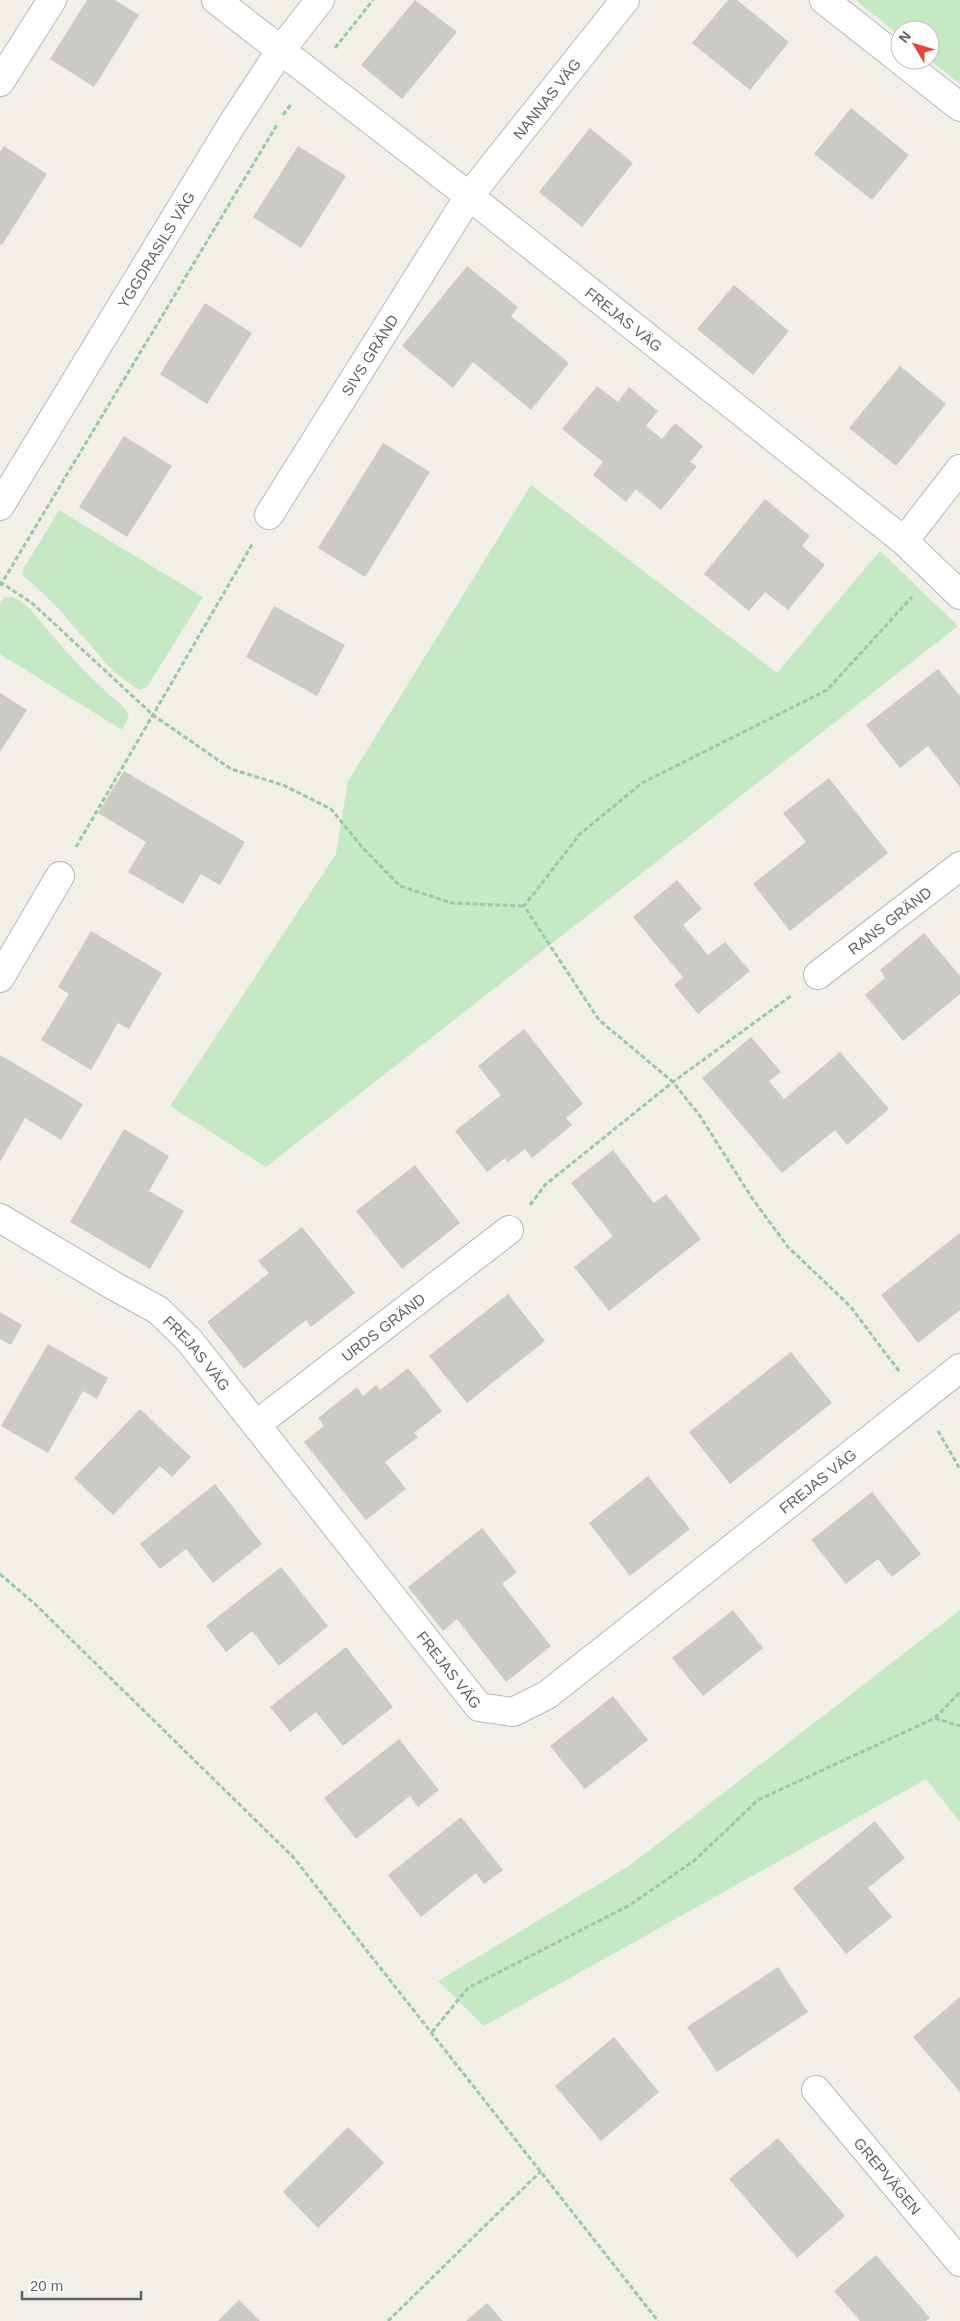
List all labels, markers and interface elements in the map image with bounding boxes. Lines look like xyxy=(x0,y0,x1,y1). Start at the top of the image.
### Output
north arrow xyxy=(890,20,940,70)
text: N xyxy=(895,28,914,46)
street label: NANNAS VÄG xyxy=(509,55,584,142)
street label: YGGDRASILS VÄG xyxy=(114,188,198,311)
street label: FREJAS VÄG xyxy=(582,283,666,355)
street label: SIVS GRÄND xyxy=(338,311,401,399)
street label: RANS GRÄND xyxy=(845,883,934,957)
street label: URDS GRÄND xyxy=(338,1289,428,1365)
street label: FREJAS VÄG xyxy=(160,1312,234,1394)
street label: FREJAS VÄG xyxy=(775,1445,859,1517)
street label: FREJAS VÄG xyxy=(414,1628,485,1711)
street label: GREPVÄGEN xyxy=(851,2134,925,2218)
scale bar xyxy=(22,2268,141,2300)
text: 20 m xyxy=(30,2277,63,2294)

